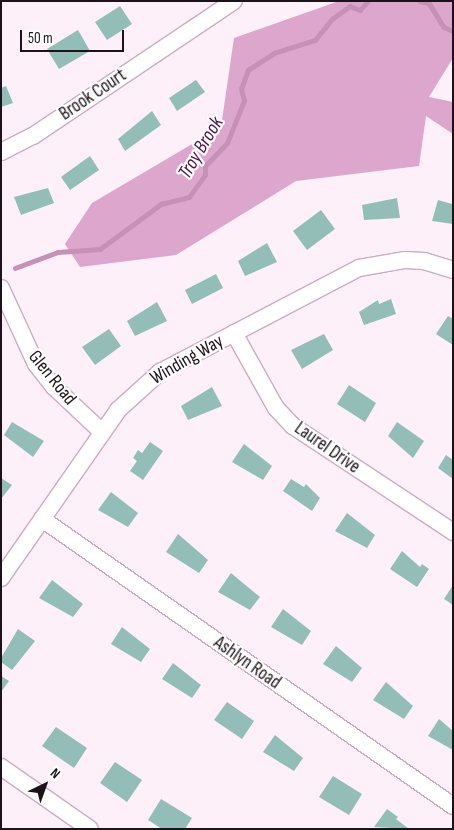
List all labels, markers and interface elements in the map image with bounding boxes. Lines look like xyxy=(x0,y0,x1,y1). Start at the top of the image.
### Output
scale bar xyxy=(22,20,126,52)
text: 50 m xyxy=(28,29,53,48)
street label: Brook Court xyxy=(55,64,131,126)
water label: Troy Brook xyxy=(173,113,229,183)
street label: Winding Way xyxy=(146,330,228,390)
street label: Glen Road xyxy=(23,346,81,410)
street label: Laurel Drive xyxy=(290,417,364,479)
street label: Ashlyn Road xyxy=(209,632,285,694)
north arrow xyxy=(20,760,70,810)
text: N xyxy=(47,765,64,782)

